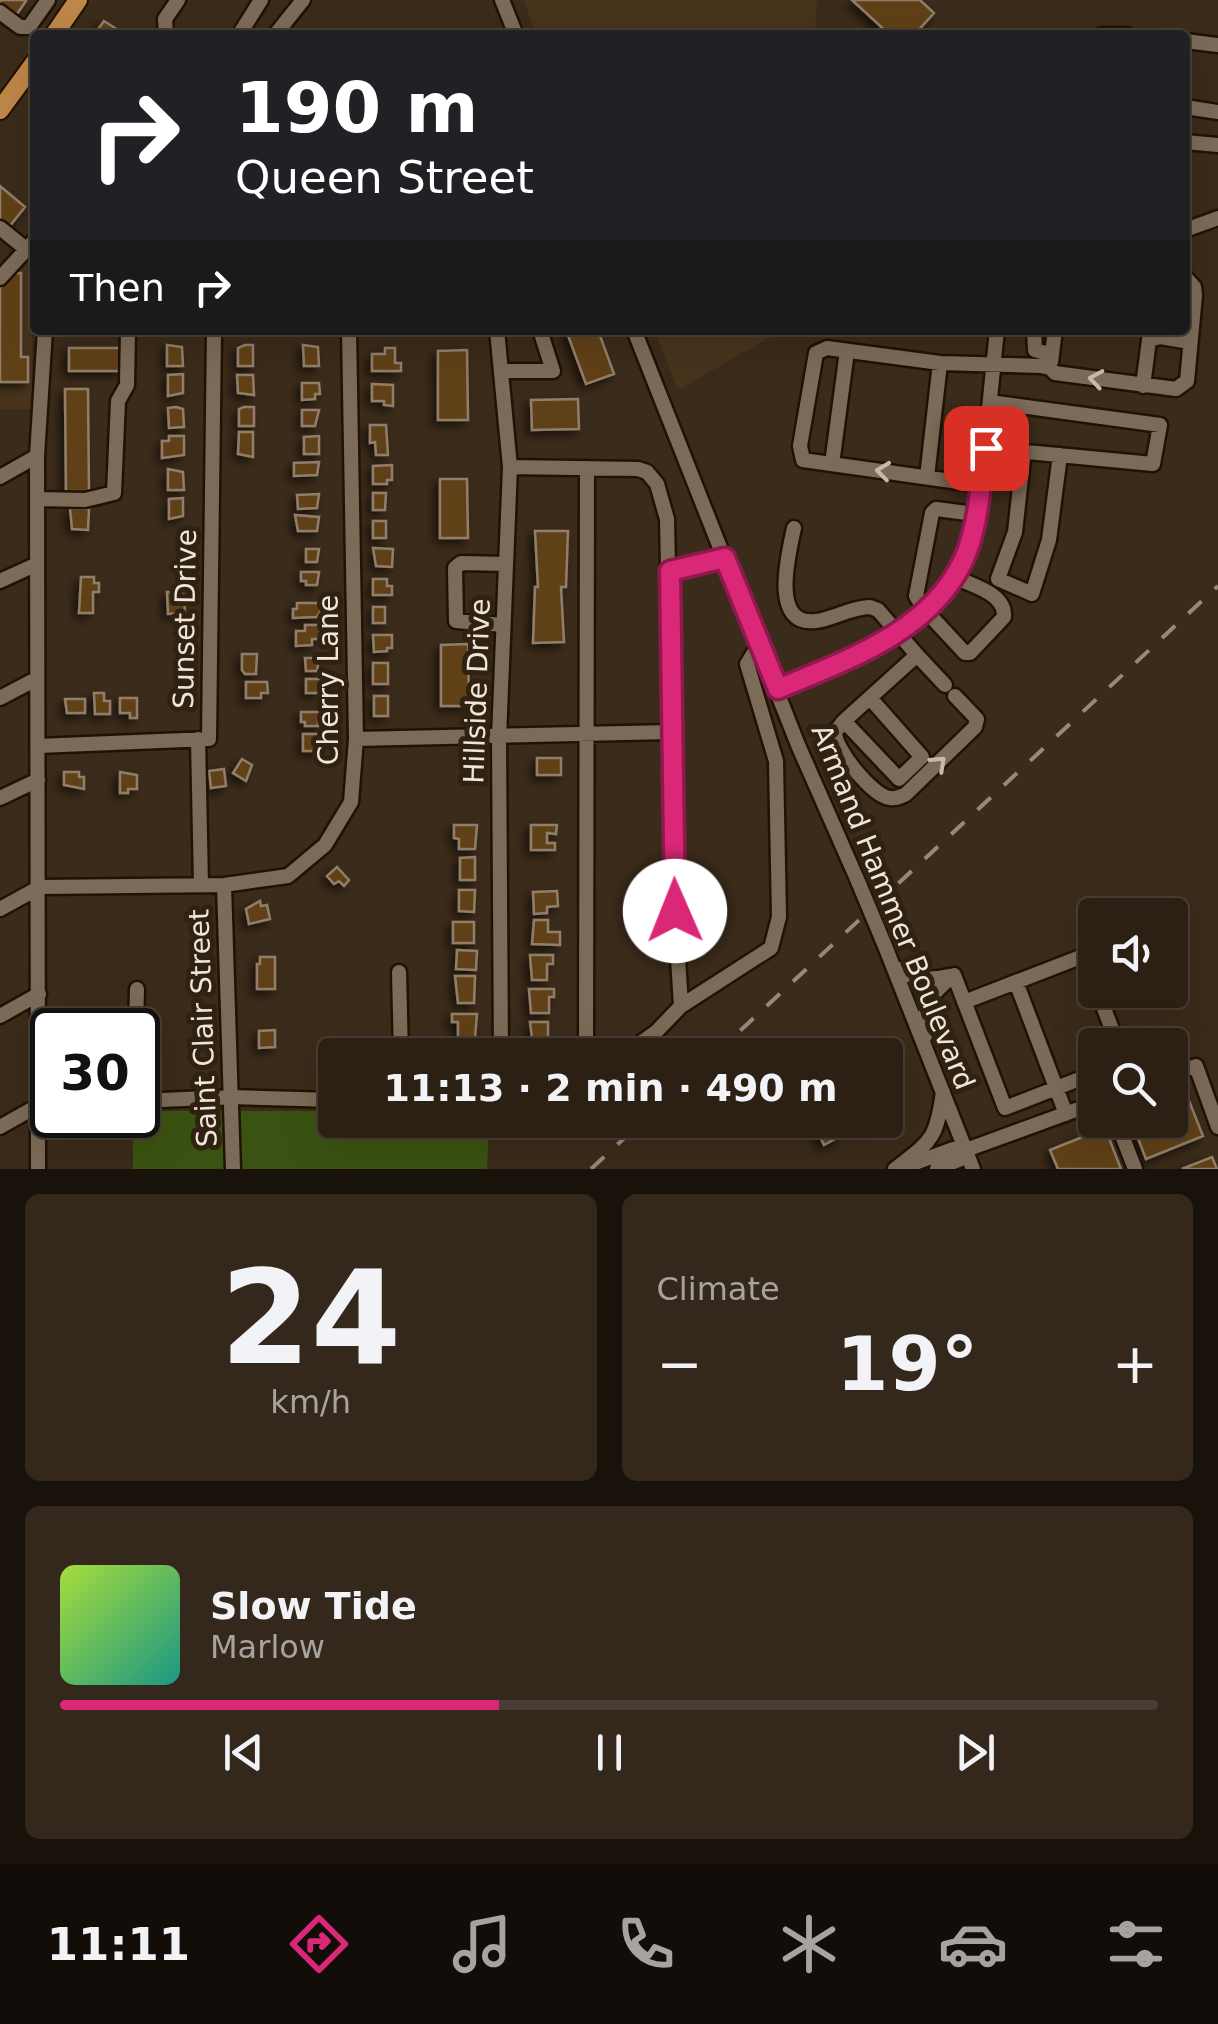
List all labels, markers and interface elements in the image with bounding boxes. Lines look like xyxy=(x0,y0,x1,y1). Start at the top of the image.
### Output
text: 190 m xyxy=(235,67,478,149)
icon: right xyxy=(70,70,200,200)
text: Queen Street xyxy=(235,151,534,204)
icon: right xyxy=(185,260,240,315)
text: Then xyxy=(70,266,165,310)
one-way arrow xyxy=(1088,370,1104,391)
pin xyxy=(944,406,1029,491)
icon: arrive xyxy=(959,421,1014,476)
one-way arrow xyxy=(875,461,891,482)
street label: Sunset Drive xyxy=(167,529,203,709)
street label: Cherry Lane xyxy=(312,595,345,765)
street label: Hillside Drive xyxy=(457,598,497,784)
street label: Armand Hammer Boulevard xyxy=(804,720,982,1094)
one-way arrow xyxy=(927,757,945,775)
position arrow xyxy=(623,859,727,963)
map controls xyxy=(1078,898,1188,1138)
button: sound xyxy=(1078,898,1188,1008)
street label: Saint Clair Street xyxy=(182,908,224,1148)
speed limit sign: 30 xyxy=(30,1008,160,1138)
button: search xyxy=(1078,1028,1188,1138)
text: 11:13 · 2 min · 490 m xyxy=(383,1066,838,1110)
text: 24 xyxy=(220,1242,401,1394)
text: Climate xyxy=(657,1270,780,1308)
text: 19° xyxy=(836,1320,978,1408)
text: − xyxy=(657,1332,703,1396)
text: + xyxy=(1112,1332,1158,1396)
text: km/h xyxy=(270,1383,351,1421)
text: Slow Tide xyxy=(210,1584,417,1628)
text: Marlow xyxy=(210,1628,325,1666)
icon: previous xyxy=(216,1725,271,1780)
icon: pause xyxy=(582,1725,637,1780)
icon: next xyxy=(948,1725,1003,1780)
icon: directions xyxy=(284,1909,354,1979)
icon: music xyxy=(447,1909,517,1979)
icon: phone xyxy=(611,1909,681,1979)
icon: climate xyxy=(774,1909,844,1979)
icon: car xyxy=(938,1909,1008,1979)
icon: filters xyxy=(1101,1909,1171,1979)
text: 11:11 xyxy=(47,1918,190,1971)

